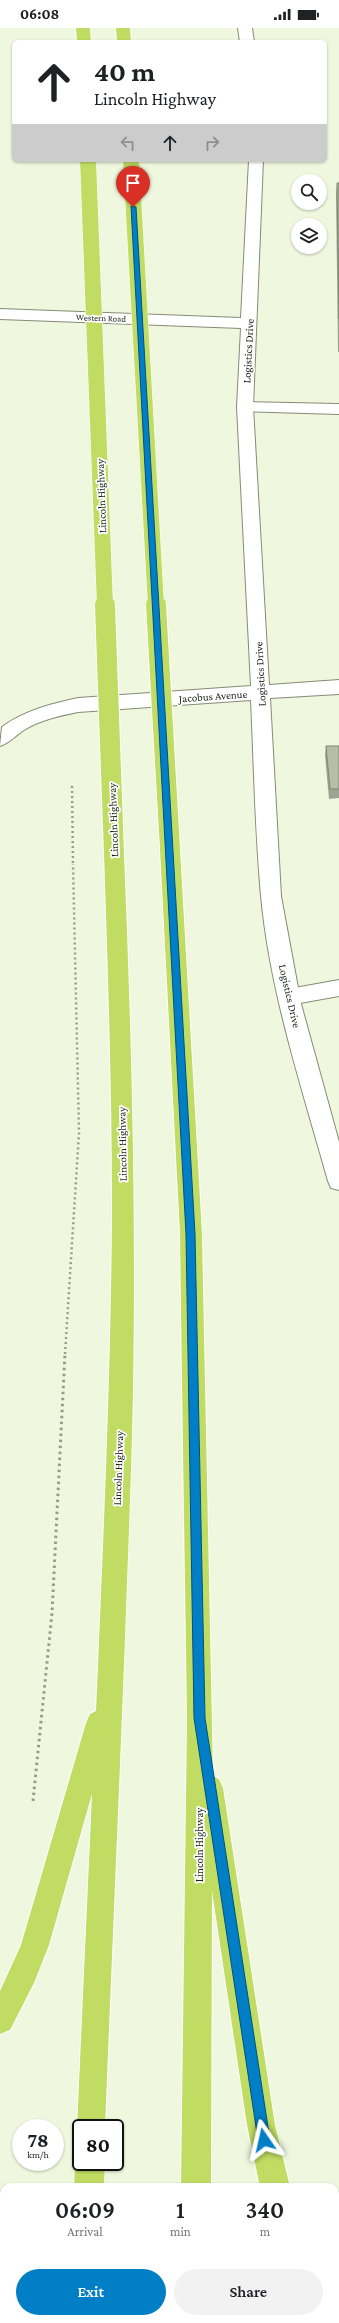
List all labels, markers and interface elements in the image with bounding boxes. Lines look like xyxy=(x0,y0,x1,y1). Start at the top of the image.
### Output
text: 06:08 xyxy=(20,6,59,22)
icon: ahead xyxy=(28,56,80,108)
text: 40 m xyxy=(94,56,155,87)
text: Lincoln Highway xyxy=(94,89,216,109)
icon: left xyxy=(117,132,139,154)
icon: ahead xyxy=(159,132,181,154)
icon: right xyxy=(201,132,223,154)
pin xyxy=(116,166,150,207)
icon: arrive xyxy=(122,172,144,194)
map controls xyxy=(291,174,327,254)
button: search xyxy=(291,174,327,210)
button: layers xyxy=(291,218,327,254)
street label: Western Road xyxy=(76,312,127,324)
street label: Logistics Drive xyxy=(240,318,257,384)
street label: Lincoln Highway xyxy=(94,458,109,533)
street label: Logistics Drive xyxy=(252,641,269,707)
street label: Jacobus Avenue xyxy=(177,688,248,705)
street label: Lincoln Highway xyxy=(106,782,121,857)
street label: Logistics Drive xyxy=(276,963,303,1029)
street label: Lincoln Highway xyxy=(115,1106,130,1181)
street label: Lincoln Highway xyxy=(111,1430,126,1505)
street label: Lincoln Highway xyxy=(193,1807,206,1882)
speed limit sign: 80 xyxy=(72,2119,124,2171)
position arrow xyxy=(243,2119,285,2161)
text: 78 xyxy=(27,2129,49,2151)
text: km/h xyxy=(27,2149,49,2160)
text: 06:09 xyxy=(55,2196,115,2223)
text: 1 xyxy=(176,2196,185,2223)
text: 340 xyxy=(246,2196,284,2223)
text: Arrival xyxy=(67,2224,103,2239)
text: min xyxy=(170,2224,191,2239)
text: m xyxy=(260,2224,270,2239)
button: Exit xyxy=(16,2269,166,2315)
button: Share xyxy=(174,2269,323,2315)

